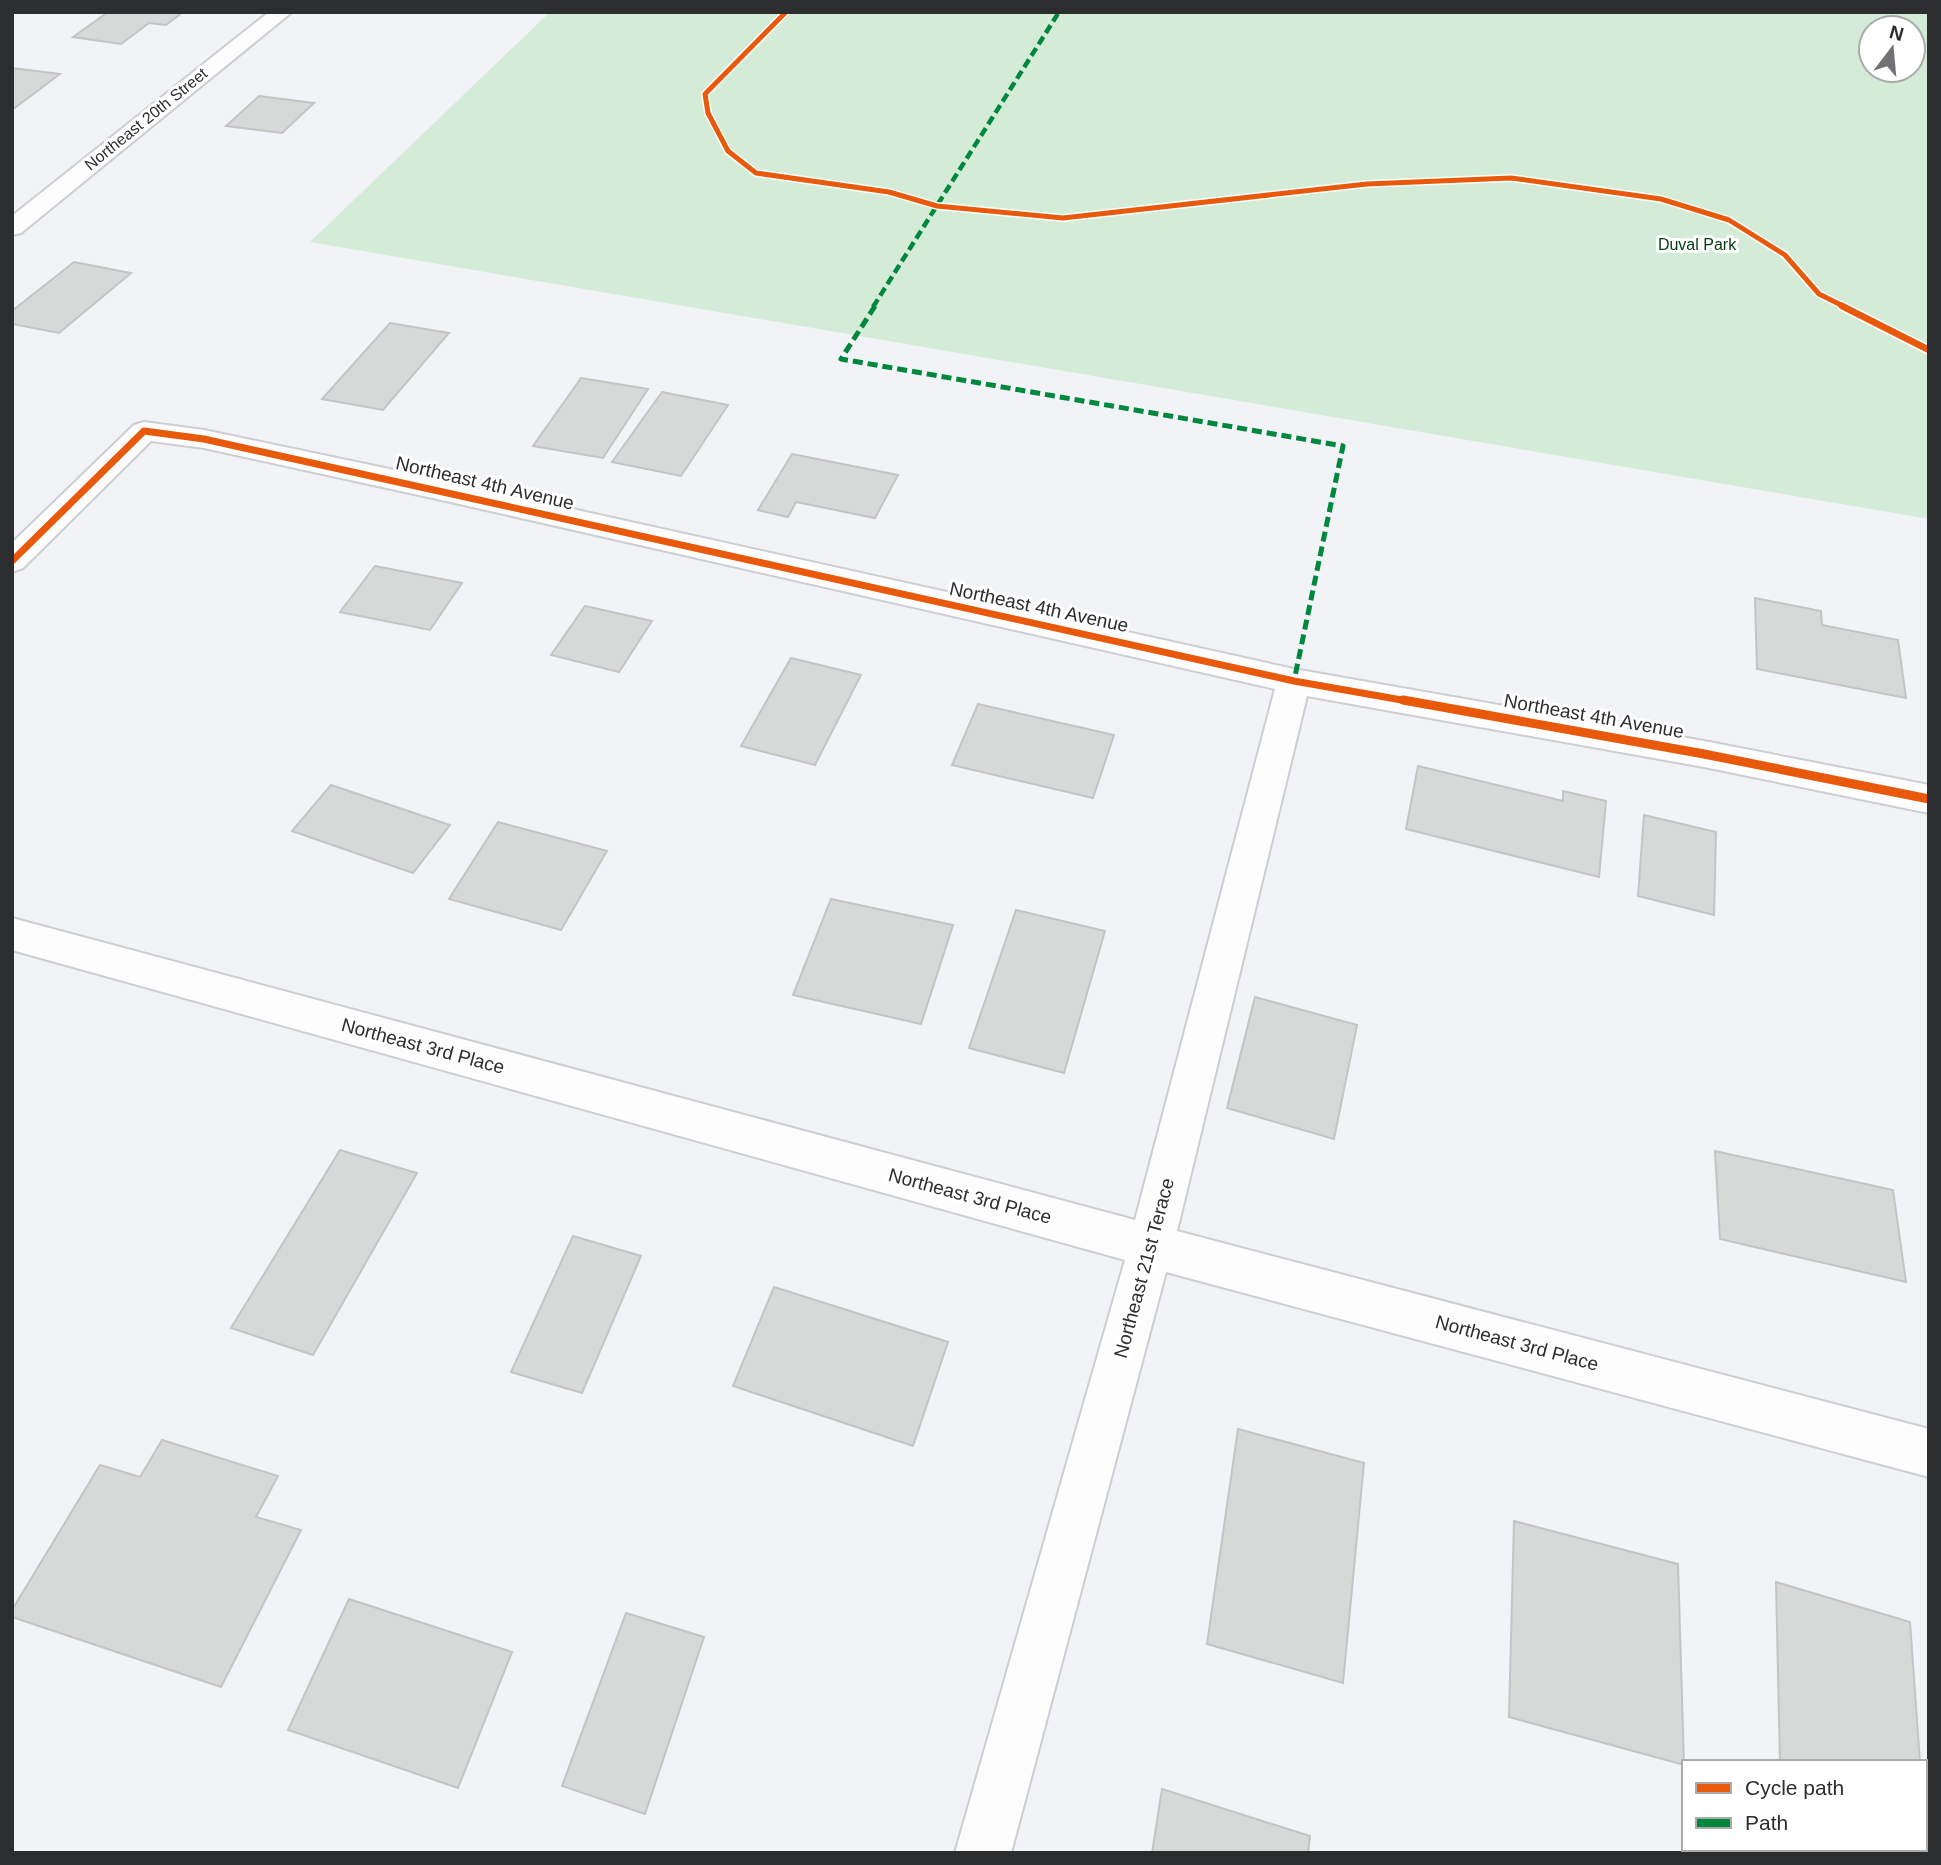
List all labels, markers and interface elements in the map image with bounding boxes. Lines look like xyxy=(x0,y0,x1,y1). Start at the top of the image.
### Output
north arrow xyxy=(1857,14,1927,84)
text: N xyxy=(1887,21,1906,45)
street label: Northeast 20th Street xyxy=(82,64,211,173)
park label: Duval Park xyxy=(1658,236,1737,253)
street label: Northeast 4th Avenue xyxy=(394,452,576,514)
street label: Northeast 4th Avenue xyxy=(948,578,1130,636)
street label: Northeast 4th Avenue xyxy=(1502,690,1686,742)
street label: Northeast 3rd Place xyxy=(339,1014,507,1078)
street label: Northeast 3rd Place xyxy=(886,1164,1054,1228)
street label: Northeast 21st Terace xyxy=(1110,1176,1178,1360)
street label: Northeast 3rd Place xyxy=(1433,1311,1601,1375)
legend xyxy=(1682,1760,1927,1851)
text: Cycle path xyxy=(1745,1776,1844,1799)
text: Path xyxy=(1745,1811,1788,1834)

